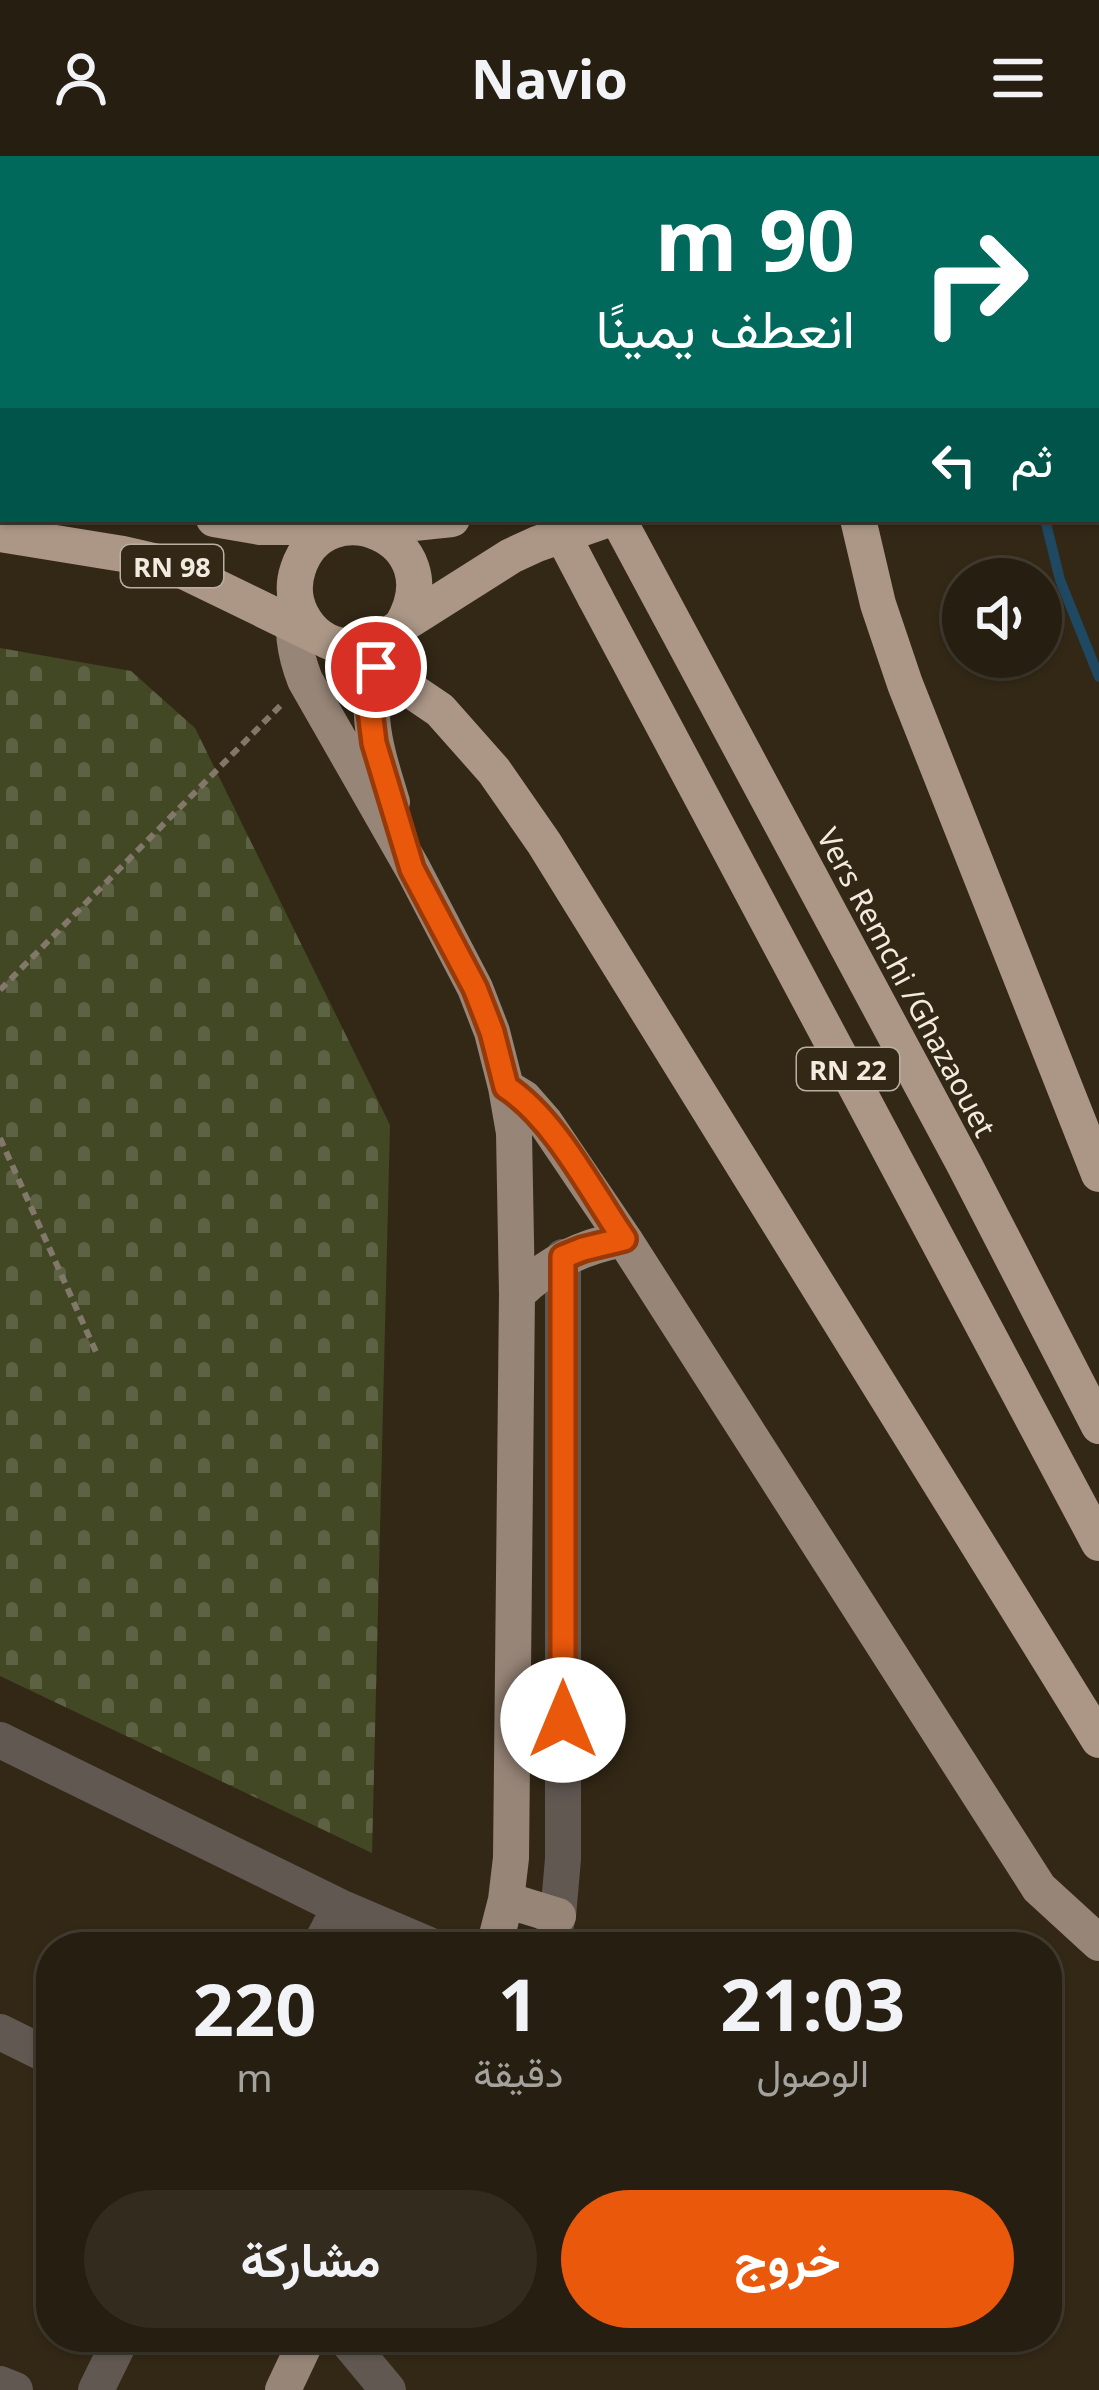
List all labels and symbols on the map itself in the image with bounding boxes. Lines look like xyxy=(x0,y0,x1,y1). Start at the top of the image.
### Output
road number: RN 98 xyxy=(121,545,223,587)
pin xyxy=(325,616,427,718)
street label: Vers Remchi /Ghazaouet xyxy=(808,820,1006,1144)
road number: RN 22 xyxy=(797,1048,899,1090)
position arrow xyxy=(500,1657,626,1783)

